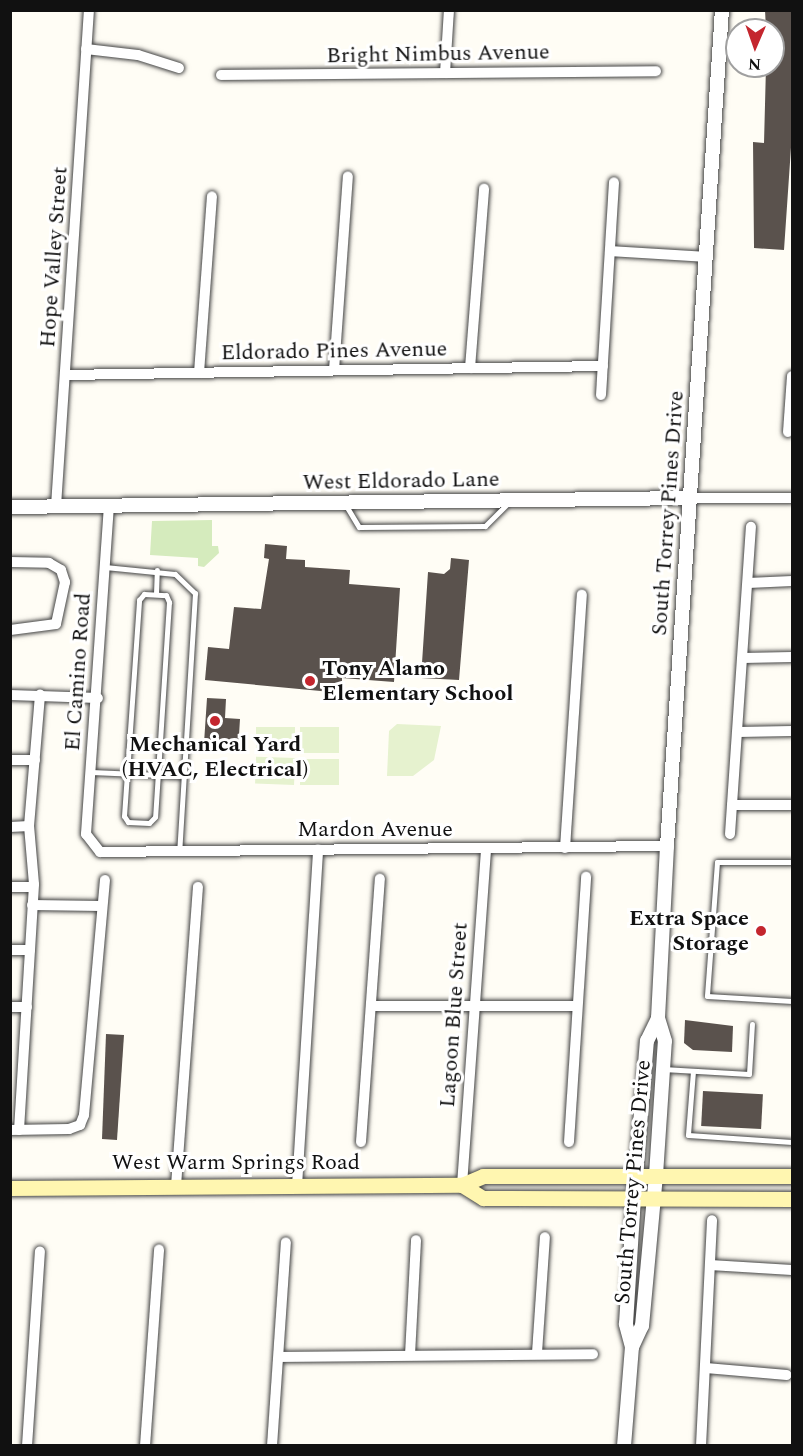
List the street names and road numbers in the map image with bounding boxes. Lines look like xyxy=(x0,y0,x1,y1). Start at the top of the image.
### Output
street label: Bright Nimbus Avenue xyxy=(326,39,550,69)
street label: Hope Valley Street xyxy=(34,165,74,349)
street label: Eldorado Pines Avenue xyxy=(221,336,447,366)
street label: South Torrey Pines Drive xyxy=(646,390,690,636)
street label: West Eldorado Lane xyxy=(302,466,500,496)
street label: El Camino Road xyxy=(59,592,97,752)
street label: Mardon Avenue xyxy=(297,817,453,843)
street label: Lagoon Blue Street xyxy=(434,922,474,1108)
street label: South Torrey Pines Drive xyxy=(609,1059,657,1305)
street label: West Warm Springs Road xyxy=(112,1150,360,1176)

